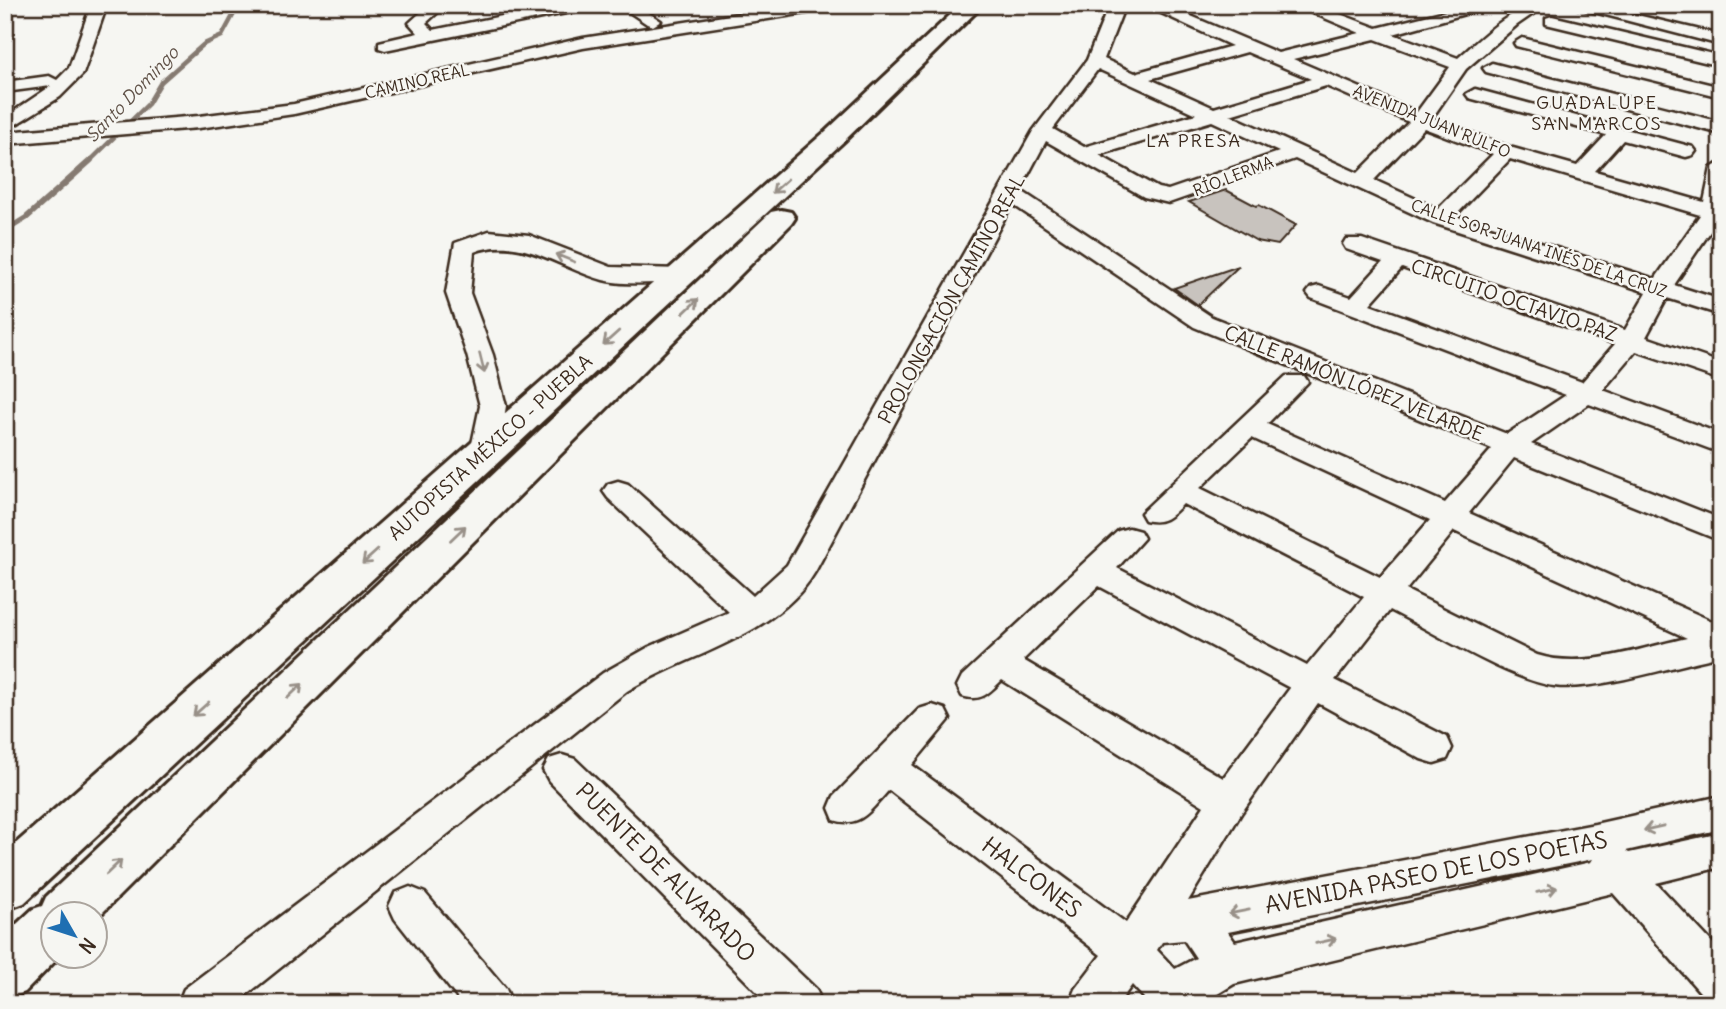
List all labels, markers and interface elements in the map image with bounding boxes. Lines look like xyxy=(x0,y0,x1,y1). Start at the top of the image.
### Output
water label: Santo Domingo xyxy=(81,41,184,147)
street label: CAMINO REAL xyxy=(363,59,471,103)
street label: AVENIDA JUAN RULFO xyxy=(1350,80,1514,162)
district label: GUADALUPE SAN MARCOS xyxy=(1531,91,1663,135)
district label: LA PRESA xyxy=(1146,129,1242,152)
street label: RÍO LERMA xyxy=(1190,152,1276,200)
street label: PROLONGACIÓN CAMINO REAL xyxy=(872,170,1030,428)
one-way arrow xyxy=(772,177,789,194)
street label: CALLE SOR JUANA INÉS DE LA CRUZ xyxy=(1408,195,1670,301)
one-way arrow xyxy=(555,251,577,264)
street label: CIRCUITO OCTAVIO PAZ xyxy=(1408,253,1620,347)
one-way arrow xyxy=(683,297,700,314)
street label: CALLE RAMÓN LÓPEZ VELARDE xyxy=(1221,320,1487,446)
one-way arrow xyxy=(603,330,620,347)
street label: AUTOPISTA MÉXICO - PUEBLA xyxy=(383,349,597,545)
one-way arrow xyxy=(476,351,489,374)
one-way arrow xyxy=(449,524,466,541)
one-way arrow xyxy=(362,548,379,565)
one-way arrow xyxy=(286,683,303,700)
one-way arrow xyxy=(193,701,210,718)
street label: PUENTE DE ALVARADO xyxy=(570,776,762,968)
one-way arrow xyxy=(1643,821,1666,835)
street label: AVENIDA PASEO DE LOS POETAS xyxy=(1262,825,1610,919)
street label: HALCONES xyxy=(976,830,1088,924)
one-way arrow xyxy=(106,858,123,875)
one-way arrow xyxy=(1535,883,1558,896)
north arrow xyxy=(38,900,108,970)
one-way arrow xyxy=(1228,905,1251,919)
text: N xyxy=(74,933,101,958)
one-way arrow xyxy=(1314,934,1337,948)

